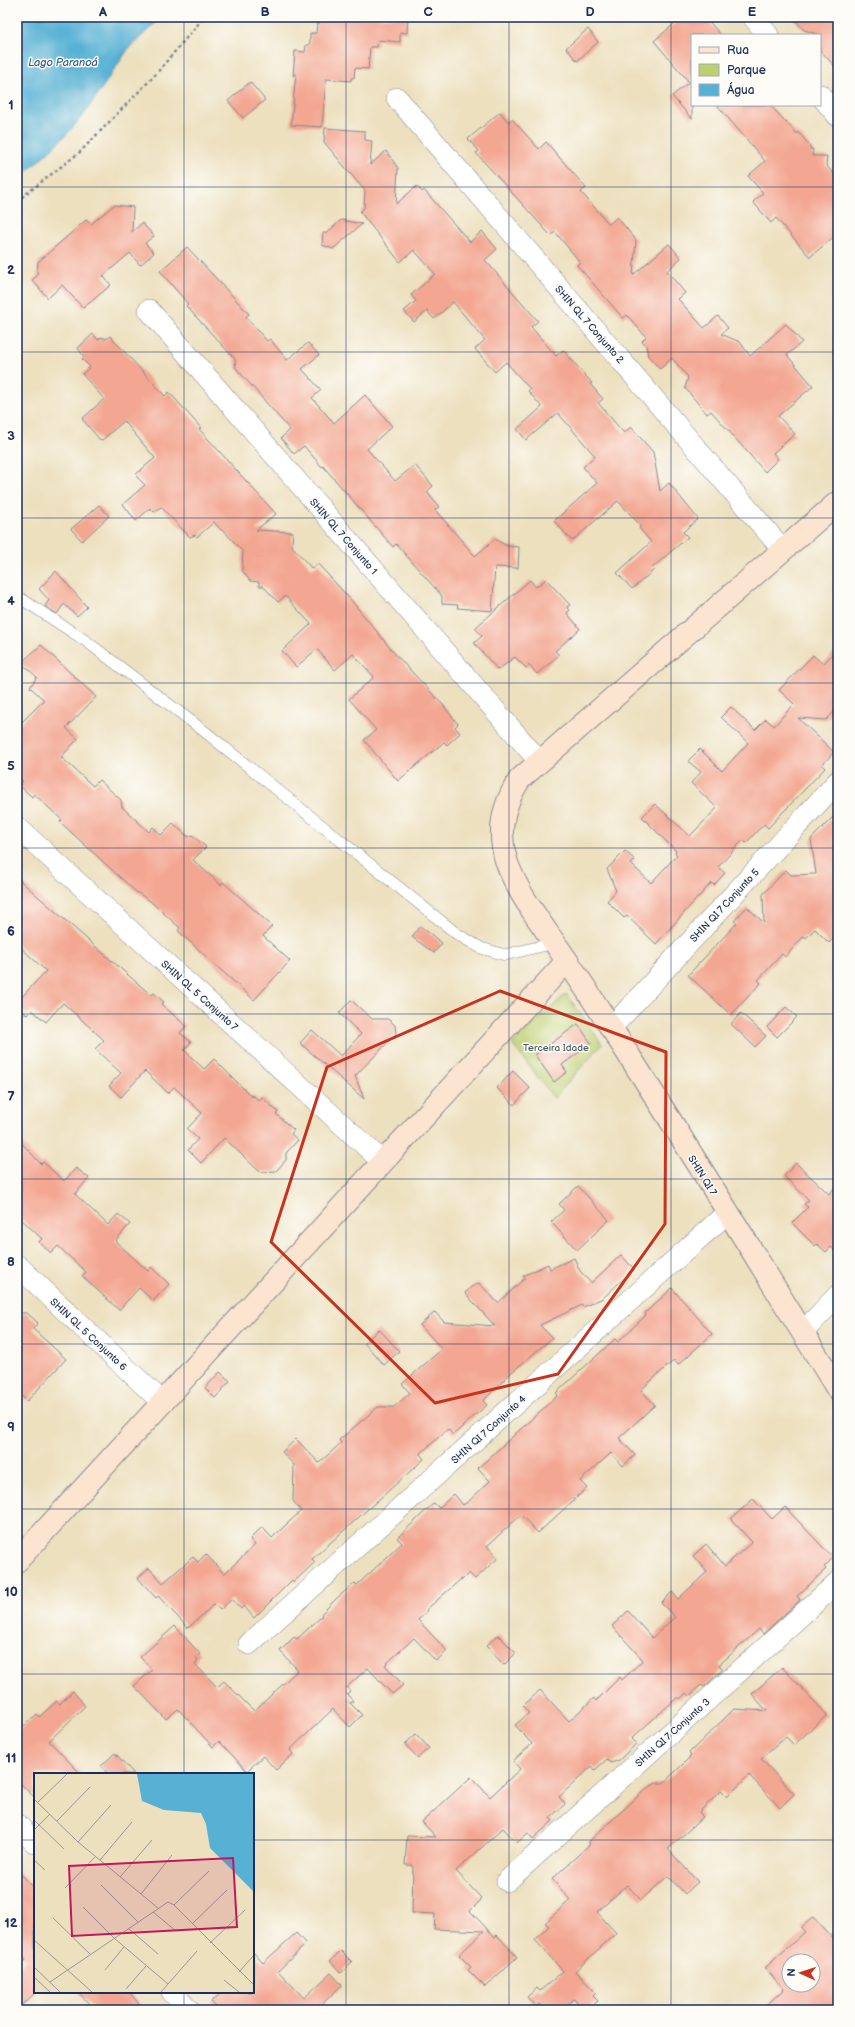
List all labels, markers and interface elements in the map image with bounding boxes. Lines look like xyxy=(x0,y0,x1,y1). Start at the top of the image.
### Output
text: A xyxy=(98,4,107,20)
text: B xyxy=(260,4,270,20)
text: C xyxy=(423,4,433,20)
text: D xyxy=(585,4,595,20)
text: E xyxy=(748,4,757,20)
legend xyxy=(691,34,821,106)
text: Rua xyxy=(727,43,749,58)
water label: Lago Paranoá xyxy=(28,56,98,69)
text: Parque xyxy=(727,63,766,78)
text: Água xyxy=(727,81,755,98)
text: 1 xyxy=(8,97,14,113)
text: 2 xyxy=(7,262,15,278)
street label: SHIN QL 7 Conjunto 2 xyxy=(552,283,626,366)
text: 3 xyxy=(7,428,15,444)
street label: SHIN QL 7 Conjunto 1 xyxy=(307,496,380,577)
text: 4 xyxy=(7,593,15,609)
text: 5 xyxy=(7,758,15,774)
street label: SHIN QI 7 Conjunto 5 xyxy=(688,866,762,945)
text: 6 xyxy=(7,923,15,939)
street label: SHIN QL 5 Conjunto 7 xyxy=(158,958,240,1033)
park label: Terceira Idade xyxy=(523,1042,589,1054)
text: 7 xyxy=(7,1089,15,1105)
street label: SHIN QI 7 xyxy=(685,1153,719,1198)
text: 8 xyxy=(7,1254,15,1270)
street label: SHIN QL 5 Conjunto 6 xyxy=(47,1296,129,1373)
street label: SHIN QI 7 Conjunto 4 xyxy=(449,1393,528,1466)
text: 9 xyxy=(7,1419,15,1435)
text: 10 xyxy=(4,1584,18,1600)
street label: SHIN QI 7 Conjunto 3 xyxy=(633,1696,712,1769)
text: 11 xyxy=(6,1750,16,1766)
inset map xyxy=(34,1773,254,1993)
text: 12 xyxy=(4,1915,18,1931)
north arrow xyxy=(781,1953,821,1993)
text: N xyxy=(785,1968,798,1977)

